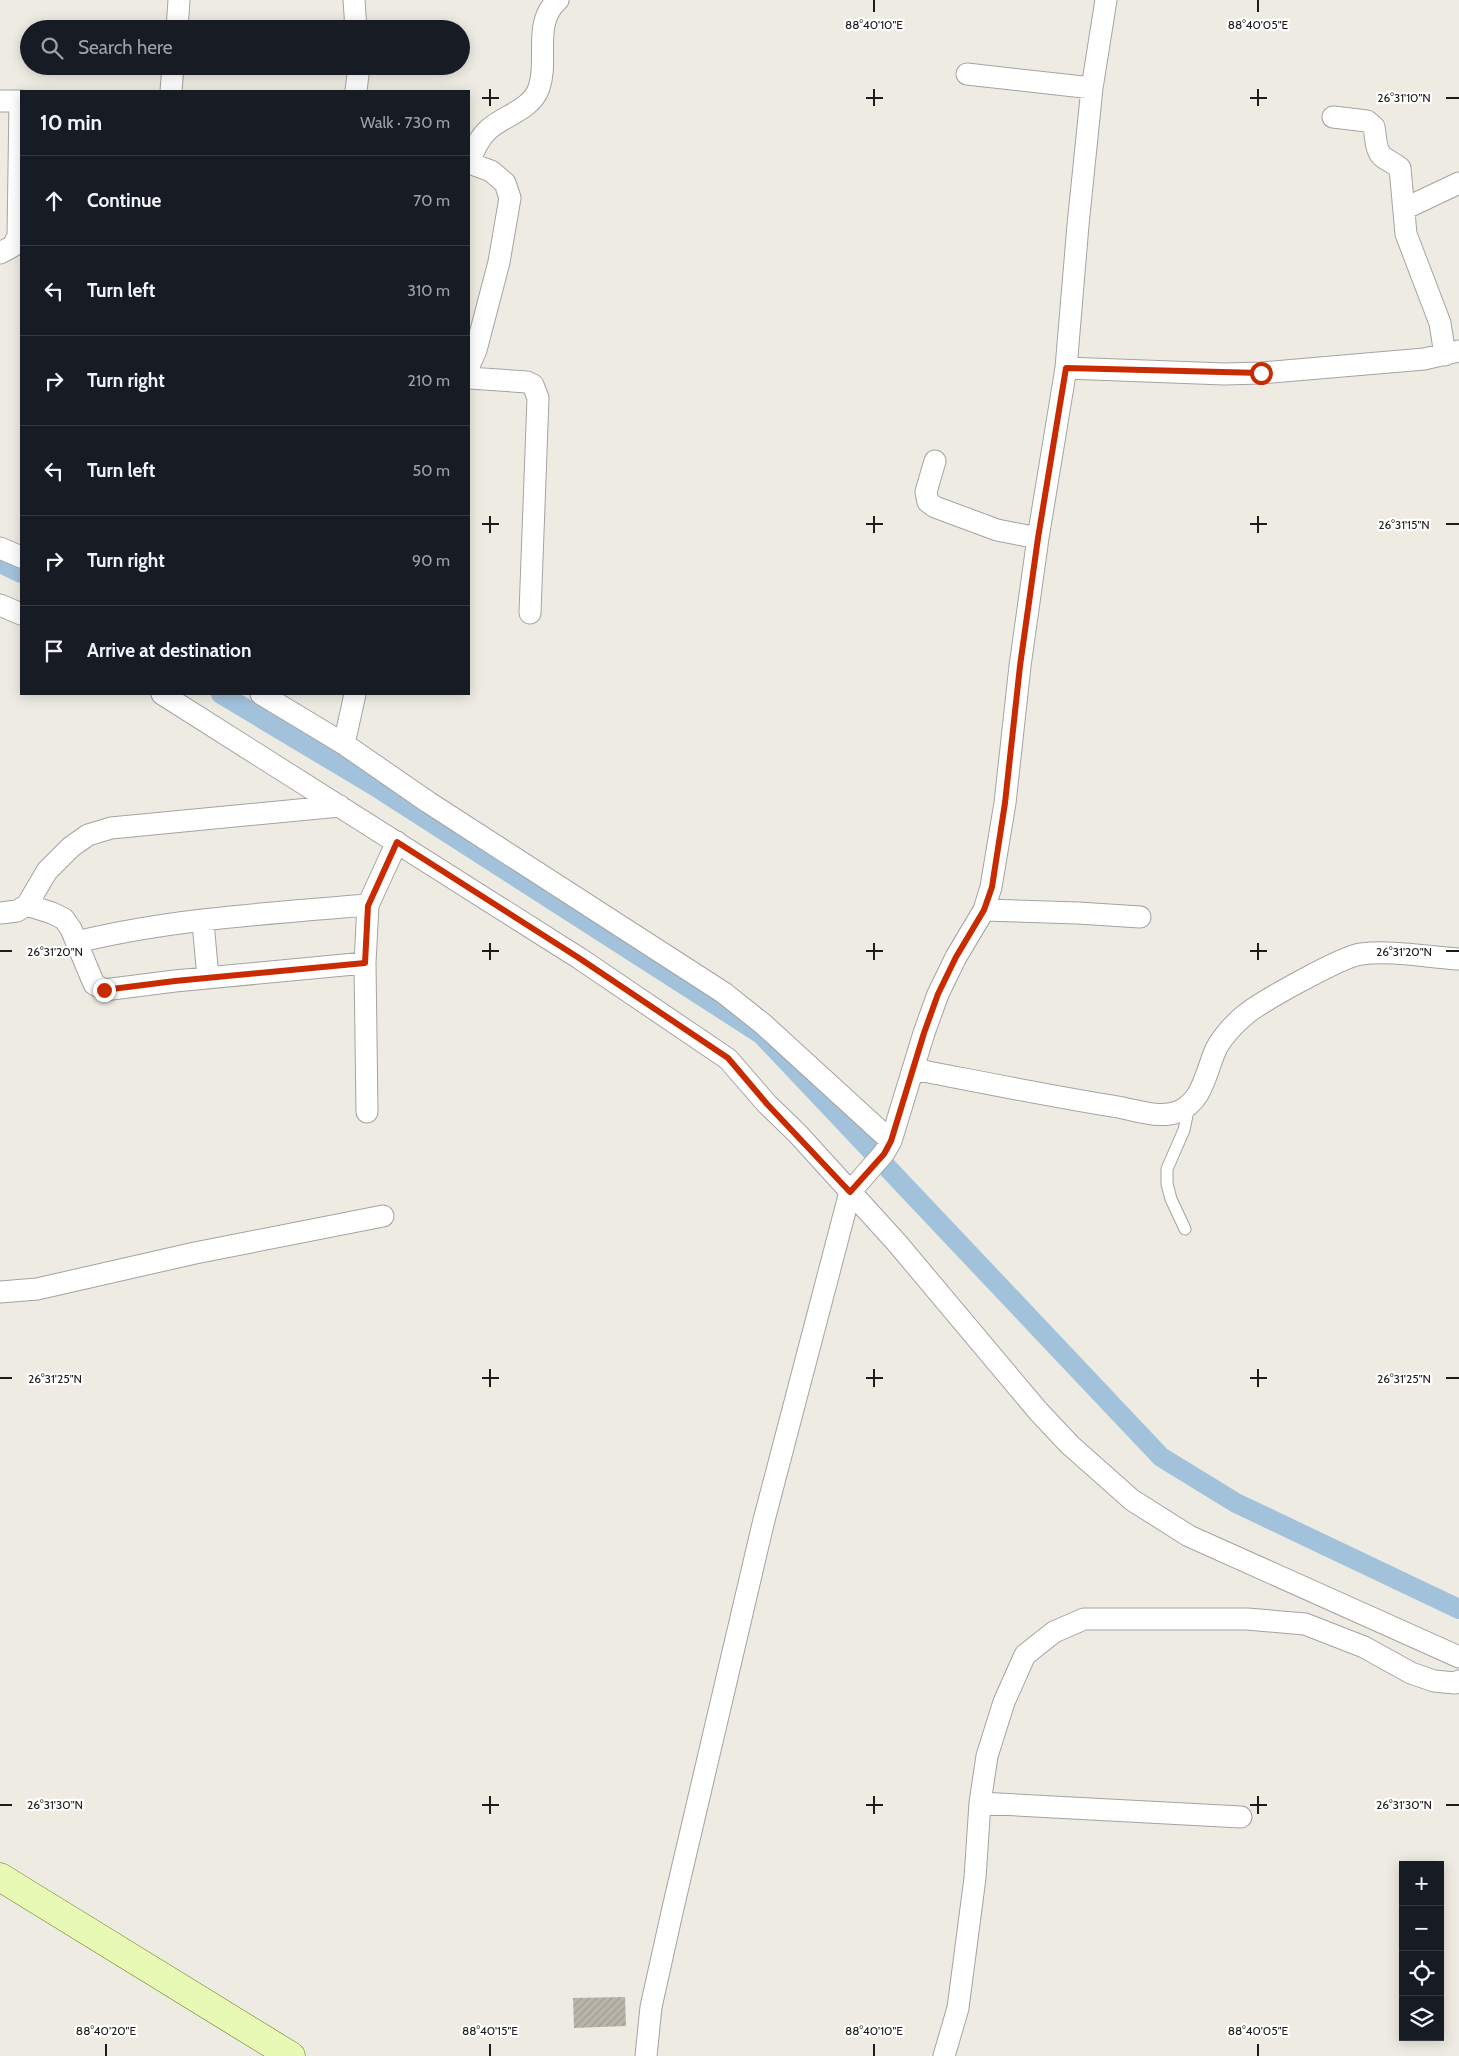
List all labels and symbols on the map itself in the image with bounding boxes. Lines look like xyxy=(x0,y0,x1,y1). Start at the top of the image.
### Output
text: 88°40'10"E xyxy=(845,17,903,32)
text: 88°40'05"E xyxy=(1228,17,1289,32)
text: 26°31'10"N xyxy=(1377,90,1431,105)
route start xyxy=(1250,362,1273,385)
text: 26°31'15"N xyxy=(1378,517,1430,532)
text: 26°31'20"N xyxy=(27,944,83,959)
text: 26°31'20"N xyxy=(1376,944,1432,959)
route end xyxy=(93,979,116,1002)
text: 26°31'25"N xyxy=(28,1371,82,1386)
text: 26°31'25"N xyxy=(1377,1371,1431,1386)
text: 26°31'30"N xyxy=(27,1797,83,1812)
text: 26°31'30"N xyxy=(1376,1797,1432,1812)
text: 88°40'20"E xyxy=(76,2023,136,2038)
text: 88°40'15"E xyxy=(462,2023,518,2038)
text: 88°40'10"E xyxy=(845,2023,903,2038)
text: 88°40'05"E xyxy=(1228,2023,1289,2038)

